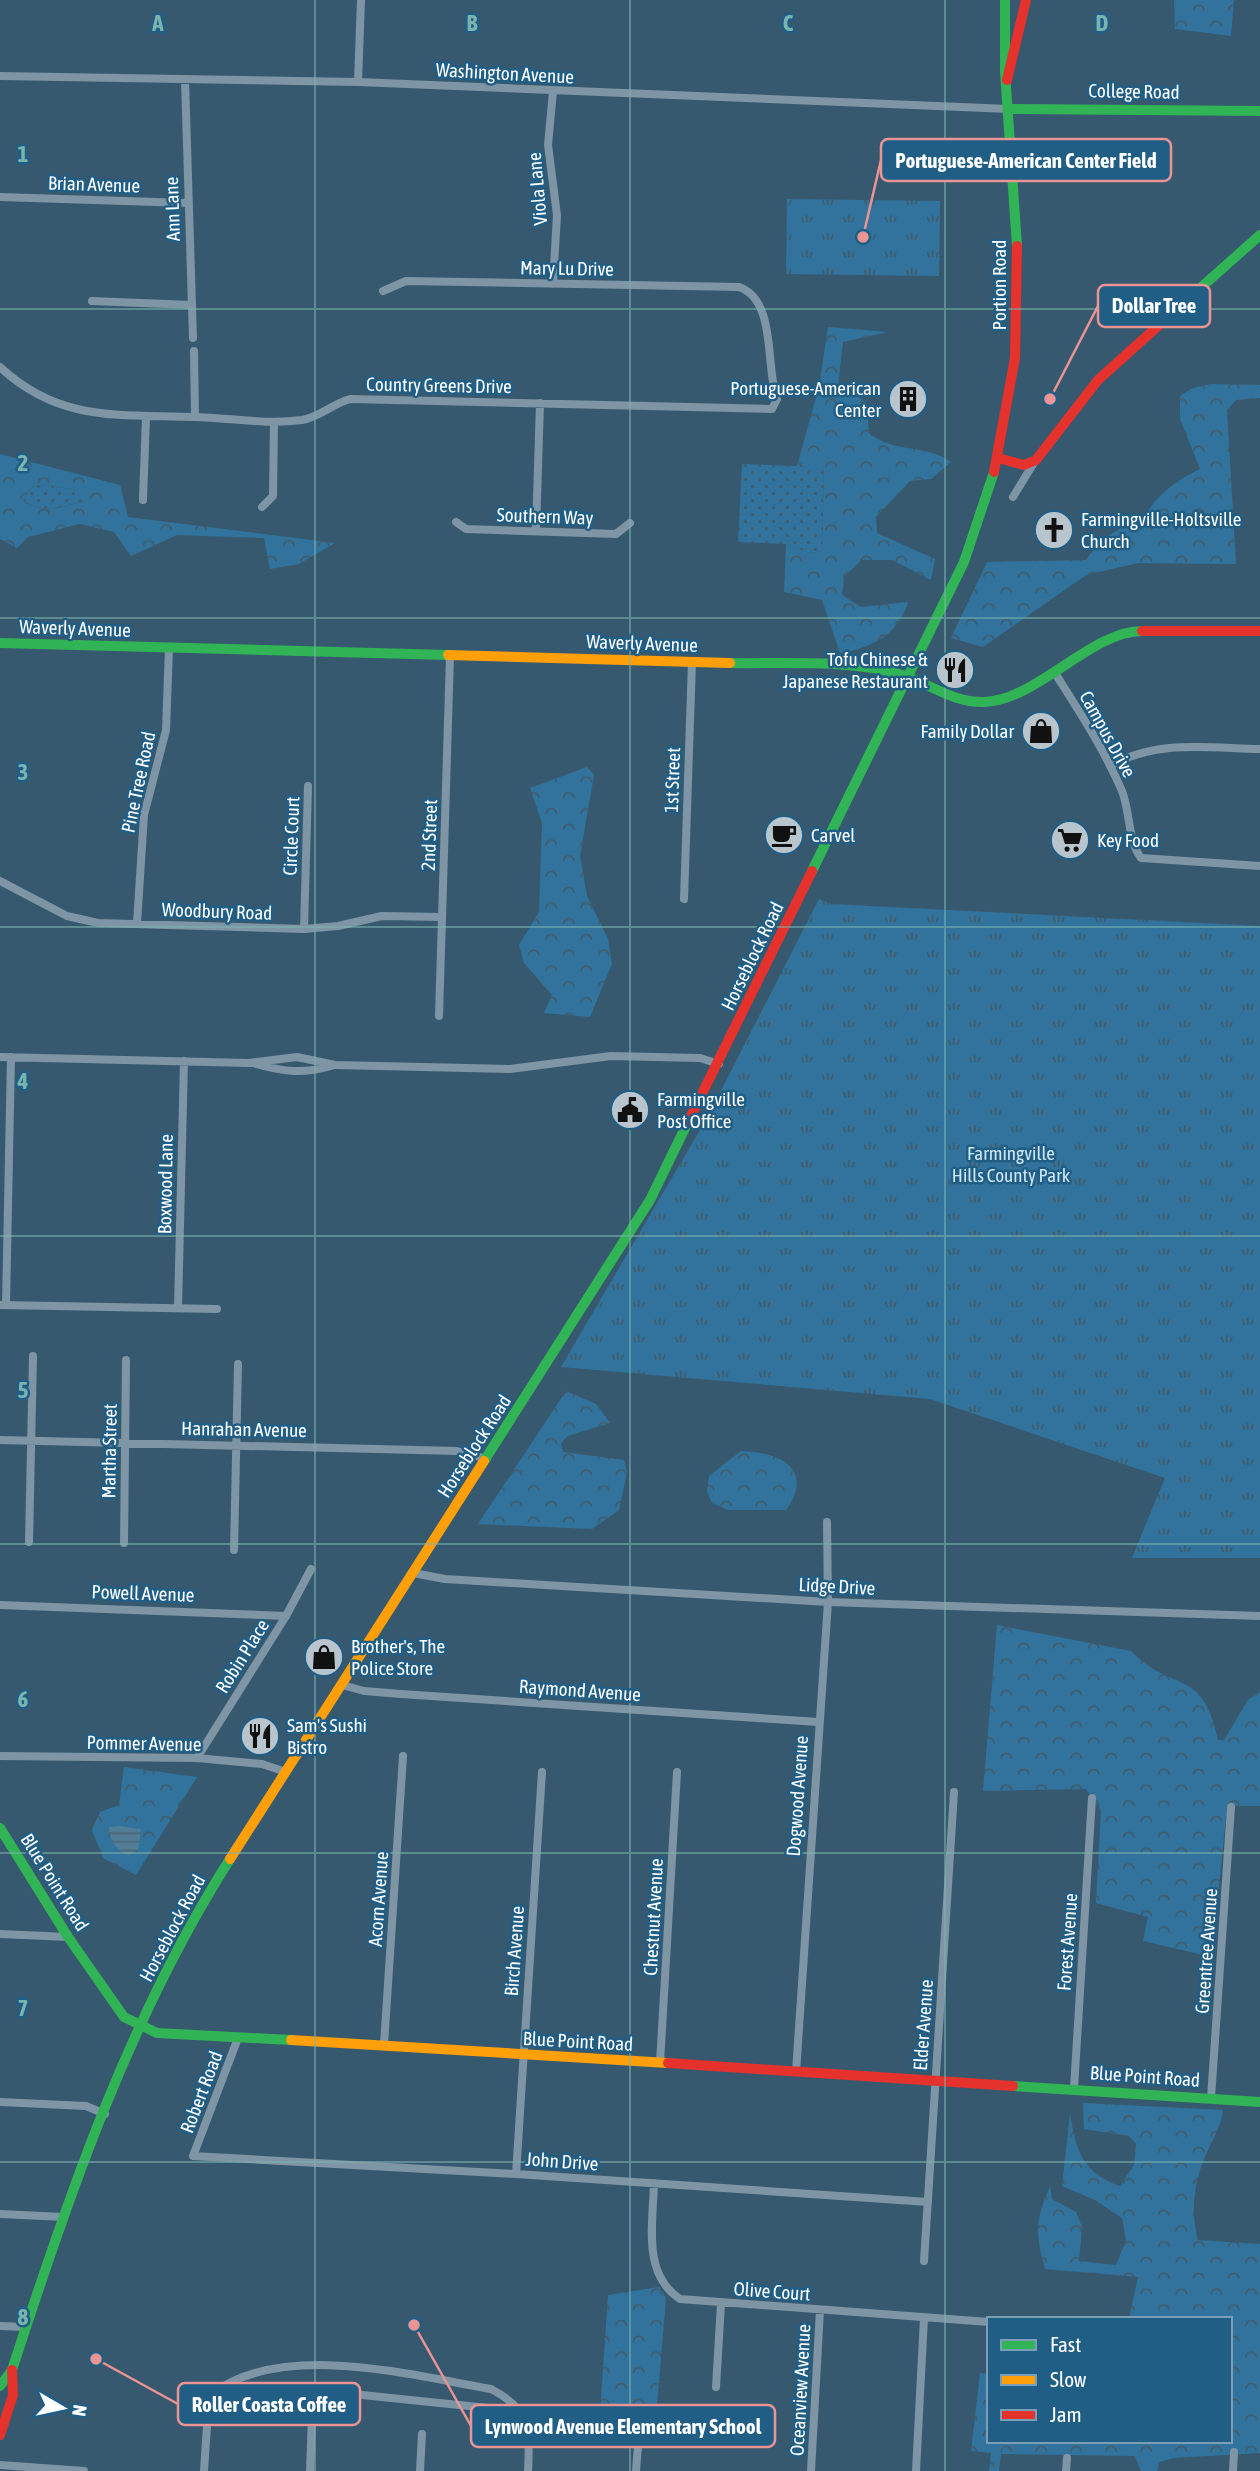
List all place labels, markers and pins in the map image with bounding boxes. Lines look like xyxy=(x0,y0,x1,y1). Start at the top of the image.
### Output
callout: Portuguese-American Center Field xyxy=(881,139,1171,181)
callout: Dollar Tree xyxy=(1098,285,1210,327)
place label: Portuguese-American Center xyxy=(730,377,881,421)
building icon: Portuguese-American Center xyxy=(887,378,929,420)
place label: Farmingville-Holtsville Church xyxy=(1081,508,1242,552)
church icon: Farmingville-Holtsville Church xyxy=(1033,509,1075,551)
place label: Tofu Chinese & Japanese Restaurant xyxy=(782,648,928,692)
restaurant icon: Tofu Chinese & Japanese Restaurant xyxy=(934,649,976,691)
shop icon: Family Dollar xyxy=(1020,710,1062,752)
place label: Family Dollar xyxy=(920,720,1014,742)
cafe icon: Carvel xyxy=(763,814,805,856)
supermarket icon: Key Food xyxy=(1049,819,1091,861)
place label: Carvel xyxy=(811,824,855,846)
place label: Key Food xyxy=(1097,829,1159,851)
place label: Farmingville Post Office xyxy=(657,1088,745,1132)
public building icon: Farmingville Post Office xyxy=(609,1089,651,1131)
place label: Brother's, The Police Store xyxy=(351,1635,445,1679)
shop icon: Brother's, The Police Store xyxy=(303,1636,345,1678)
place label: Sam's Sushi Bistro xyxy=(287,1714,367,1758)
restaurant icon: Sam's Sushi Bistro xyxy=(239,1715,281,1757)
callout: Roller Coasta Coffee xyxy=(178,2383,360,2425)
callout: Lynwood Avenue Elementary School xyxy=(471,2405,775,2447)

